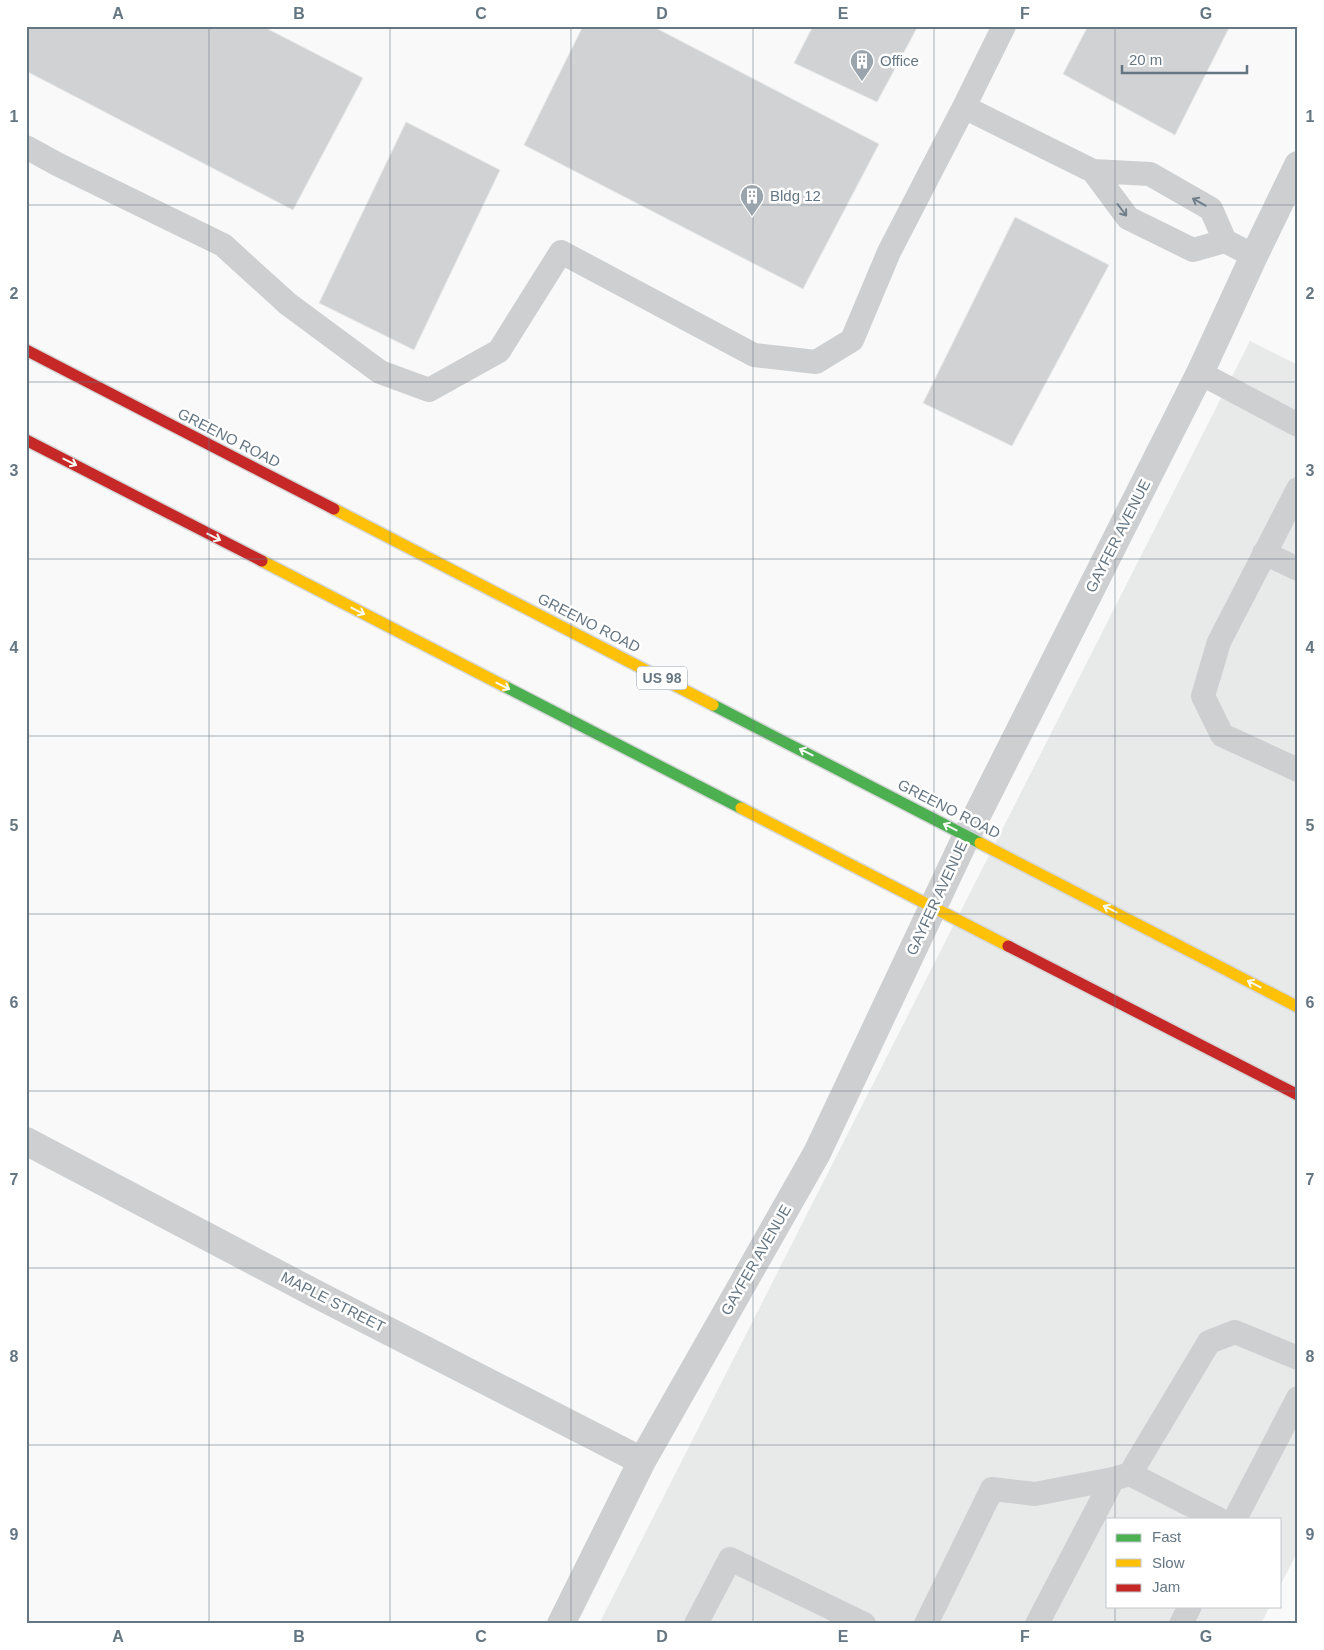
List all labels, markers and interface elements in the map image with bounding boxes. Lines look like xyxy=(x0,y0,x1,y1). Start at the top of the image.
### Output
text: A xyxy=(112,5,124,22)
text: B xyxy=(293,5,305,22)
text: C xyxy=(475,5,487,22)
text: D xyxy=(656,5,668,22)
text: E xyxy=(838,5,849,22)
text: F xyxy=(1020,5,1030,22)
text: G xyxy=(1200,5,1212,22)
scale bar xyxy=(1122,42,1246,74)
building icon: Office xyxy=(849,48,875,82)
text: 20 m xyxy=(1129,51,1162,68)
place label: Office xyxy=(880,52,919,69)
text: 1 xyxy=(10,108,19,125)
text: 1 xyxy=(1306,108,1315,125)
building icon: Bldg 12 xyxy=(739,183,765,217)
place label: Bldg 12 xyxy=(770,187,821,204)
one-way arrow xyxy=(1193,196,1207,206)
one-way arrow xyxy=(1117,203,1127,217)
text: 2 xyxy=(10,285,19,302)
text: 2 xyxy=(1306,285,1315,302)
street label: GREENO ROAD xyxy=(175,404,283,471)
one-way arrow xyxy=(62,457,77,467)
text: 3 xyxy=(10,462,19,479)
text: 3 xyxy=(1306,462,1315,479)
street label: GAYFER AVENUE xyxy=(1082,476,1153,595)
one-way arrow xyxy=(206,533,221,542)
street label: GREENO ROAD xyxy=(535,589,643,656)
one-way arrow xyxy=(351,606,366,616)
text: 4 xyxy=(10,639,19,656)
text: 4 xyxy=(1306,639,1315,656)
road number: US 98 xyxy=(637,666,687,690)
one-way arrow xyxy=(495,682,510,691)
one-way arrow xyxy=(799,747,814,756)
street label: GREENO ROAD xyxy=(895,775,1003,842)
text: 5 xyxy=(10,817,19,834)
text: 5 xyxy=(1306,817,1315,834)
one-way arrow xyxy=(943,822,958,832)
street label: GAYFER AVENUE xyxy=(903,838,971,958)
one-way arrow xyxy=(1103,904,1118,914)
one-way arrow xyxy=(1247,979,1262,989)
text: 6 xyxy=(10,994,19,1011)
text: 6 xyxy=(1306,994,1315,1011)
text: 7 xyxy=(10,1171,19,1188)
text: 7 xyxy=(1306,1171,1315,1188)
street label: GAYFER AVENUE xyxy=(717,1202,794,1318)
street label: MAPLE STREET xyxy=(278,1268,388,1335)
text: 8 xyxy=(10,1348,19,1365)
text: 8 xyxy=(1306,1348,1315,1365)
legend xyxy=(1106,1518,1282,1608)
text: 9 xyxy=(10,1526,19,1543)
text: 9 xyxy=(1306,1526,1315,1543)
text: Fast xyxy=(1152,1528,1182,1545)
text: Slow xyxy=(1152,1554,1185,1571)
text: Jam xyxy=(1152,1578,1180,1595)
text: A xyxy=(112,1628,124,1645)
text: B xyxy=(293,1628,305,1645)
text: C xyxy=(475,1628,487,1645)
text: D xyxy=(656,1628,668,1645)
text: E xyxy=(838,1628,849,1645)
text: F xyxy=(1020,1628,1030,1645)
text: G xyxy=(1200,1628,1212,1645)

